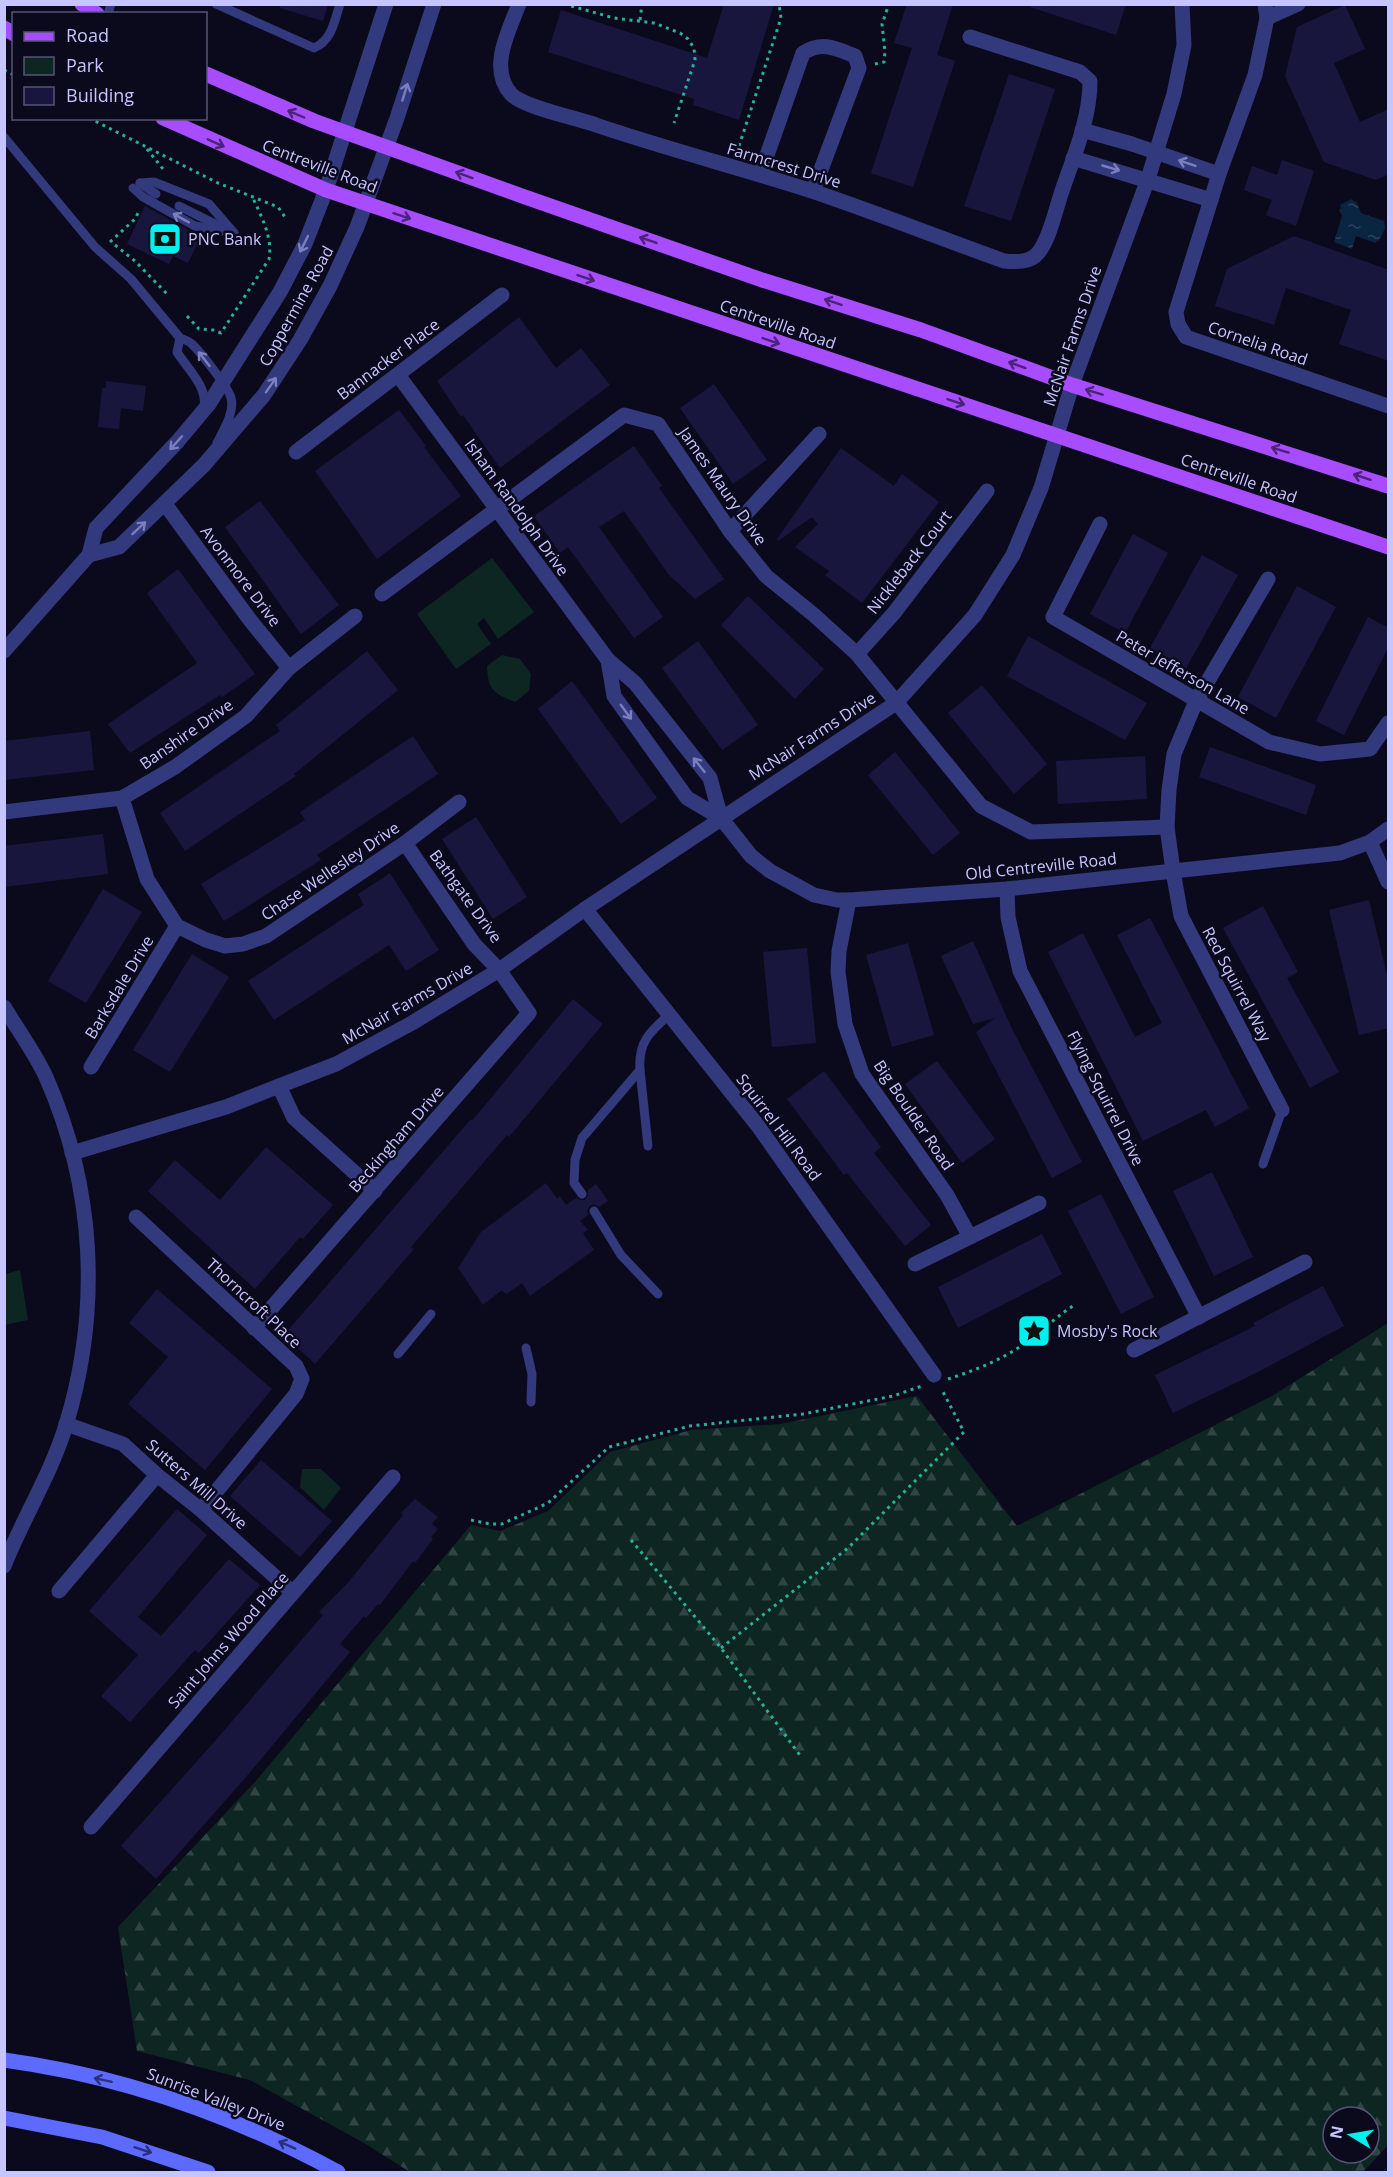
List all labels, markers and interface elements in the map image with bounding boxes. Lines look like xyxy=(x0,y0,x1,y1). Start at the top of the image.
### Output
legend xyxy=(12,12,207,120)
text: Road xyxy=(66,23,109,47)
text: Park xyxy=(66,53,104,77)
text: Building xyxy=(66,83,134,107)
one-way arrow xyxy=(400,83,411,102)
one-way arrow xyxy=(287,108,305,119)
street label: Centreville Road xyxy=(259,134,381,198)
street label: Farmcrest Drive xyxy=(724,137,844,193)
one-way arrow xyxy=(206,138,224,149)
one-way arrow xyxy=(1179,157,1197,168)
one-way arrow xyxy=(1101,163,1120,174)
one-way arrow xyxy=(455,169,474,180)
one-way arrow xyxy=(392,211,411,222)
one-way arrow xyxy=(173,212,190,224)
bank icon: PNC Bank xyxy=(147,221,183,257)
place label: PNC Bank xyxy=(188,228,262,250)
one-way arrow xyxy=(639,234,658,245)
one-way arrow xyxy=(298,235,310,253)
street label: Coppermine Road xyxy=(254,242,338,370)
street label: McNair Farms Drive xyxy=(1038,263,1106,409)
one-way arrow xyxy=(576,274,595,285)
street label: Centreville Road xyxy=(717,294,839,354)
one-way arrow xyxy=(824,296,843,307)
street label: Bannacker Place xyxy=(332,313,444,405)
street label: Cornelia Road xyxy=(1205,316,1311,370)
one-way arrow xyxy=(761,336,780,347)
one-way arrow xyxy=(197,352,210,368)
one-way arrow xyxy=(1008,359,1027,370)
one-way arrow xyxy=(265,377,277,394)
one-way arrow xyxy=(1085,386,1104,397)
one-way arrow xyxy=(946,397,965,408)
street label: James Maury Drive xyxy=(673,421,772,550)
street label: Isham Randolph Drive xyxy=(460,434,574,580)
one-way arrow xyxy=(169,435,183,450)
one-way arrow xyxy=(1271,444,1290,455)
street label: Centreville Road xyxy=(1178,448,1300,508)
one-way arrow xyxy=(1353,471,1372,482)
street label: Nickleback Court xyxy=(862,505,957,618)
one-way arrow xyxy=(132,521,147,535)
street label: Avonmore Drive xyxy=(196,521,286,631)
street label: Peter Jefferson Lane xyxy=(1112,625,1254,719)
street label: McNair Farms Drive xyxy=(744,687,880,785)
street label: Banshire Drive xyxy=(135,694,237,774)
one-way arrow xyxy=(620,704,632,720)
one-way arrow xyxy=(692,757,705,773)
street label: Chase Wellesley Drive xyxy=(257,816,403,926)
street label: Bathgate Drive xyxy=(425,845,507,947)
street label: Old Centreville Road xyxy=(964,847,1118,885)
street label: Red Squirrel Way xyxy=(1197,923,1277,1046)
street label: Barksdale Drive xyxy=(79,931,159,1043)
street label: McNair Farms Drive xyxy=(338,957,476,1049)
street label: Flying Squirrel Drive xyxy=(1062,1027,1150,1169)
street label: Big Boulder Road xyxy=(869,1056,959,1174)
street label: Squirrel Hill Road xyxy=(731,1069,827,1185)
street label: Beckingham Drive xyxy=(343,1081,449,1197)
street label: Thorncroft Place xyxy=(202,1253,306,1353)
place icon: Mosby's Rock xyxy=(1016,1313,1052,1349)
place label: Mosby's Rock xyxy=(1057,1320,1158,1342)
street label: Sutters Mill Drive xyxy=(142,1434,252,1534)
street label: Saint Johns Wood Place xyxy=(163,1567,293,1713)
street label: Sunrise Valley Drive xyxy=(144,2062,288,2136)
one-way arrow xyxy=(94,2074,114,2085)
north arrow xyxy=(1321,2105,1381,2165)
text: N xyxy=(1324,2124,1348,2141)
one-way arrow xyxy=(278,2139,296,2151)
one-way arrow xyxy=(133,2145,152,2156)

